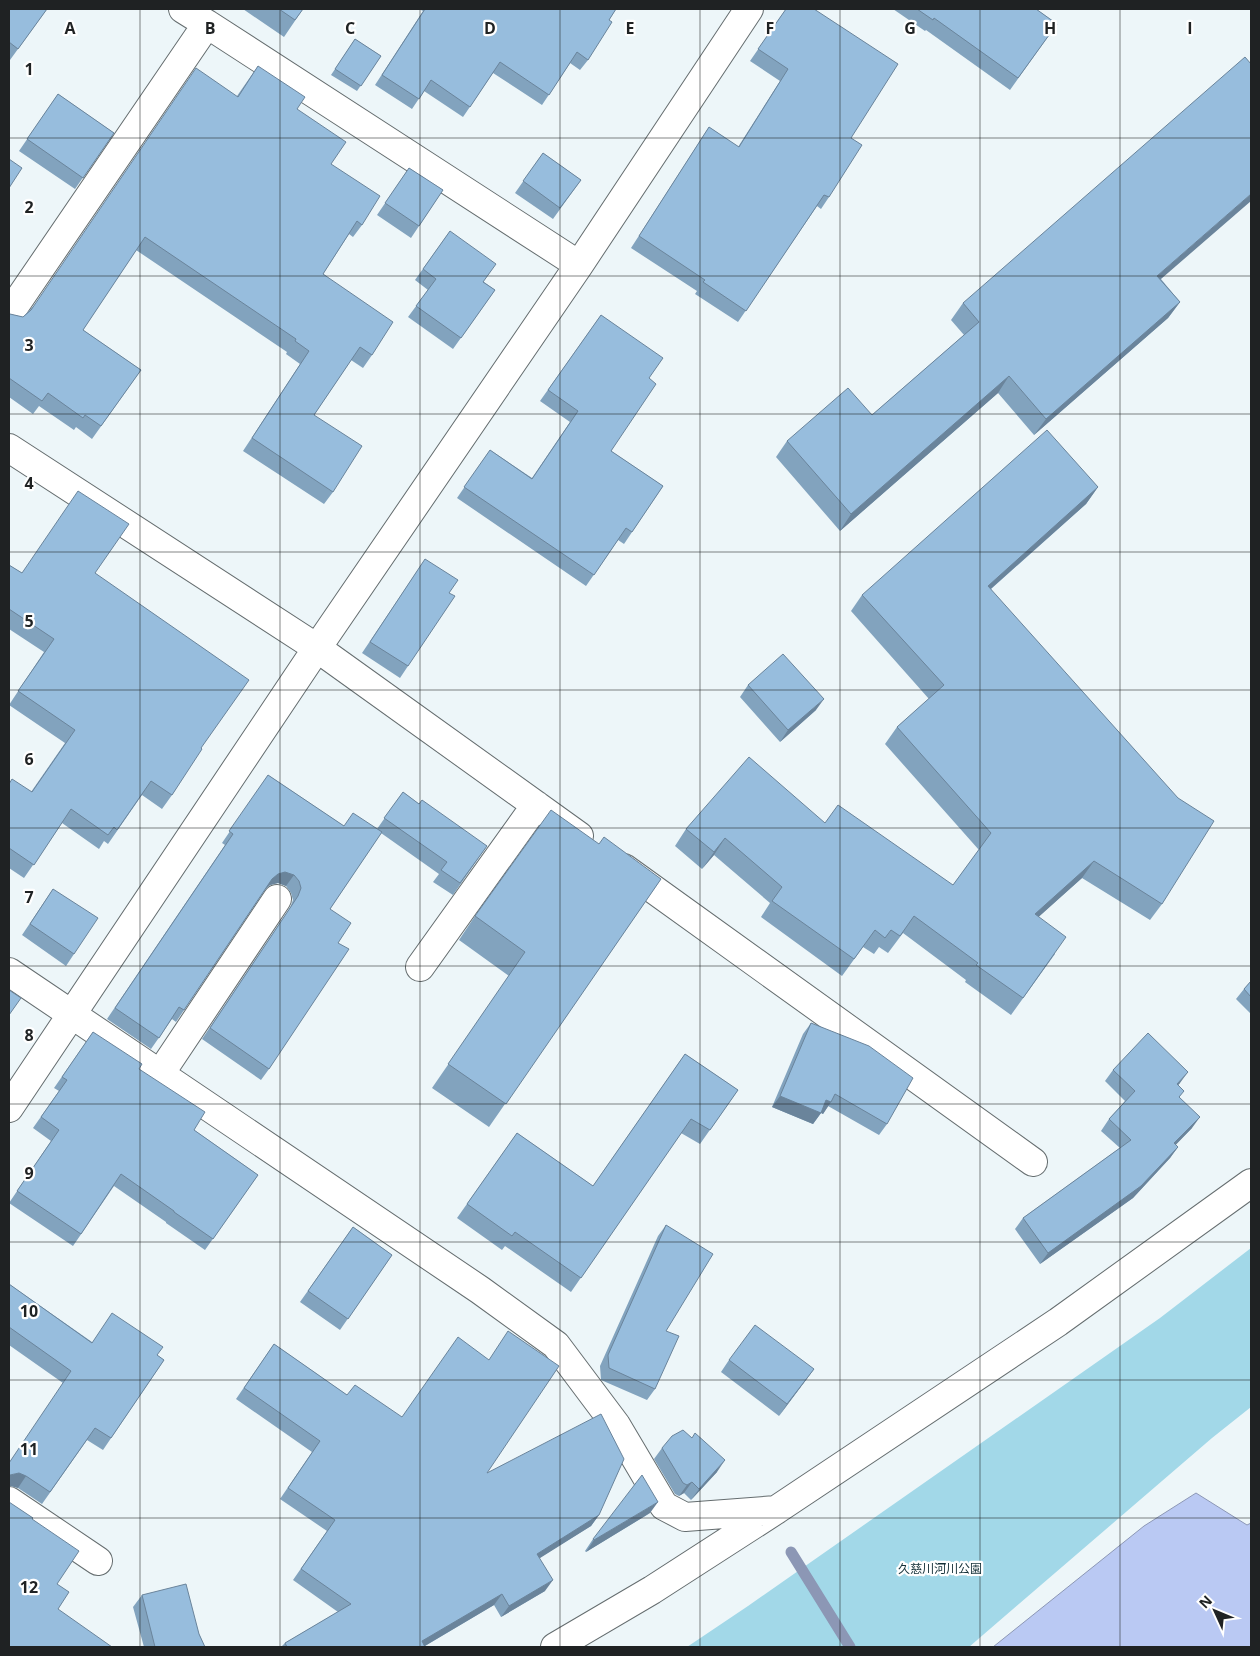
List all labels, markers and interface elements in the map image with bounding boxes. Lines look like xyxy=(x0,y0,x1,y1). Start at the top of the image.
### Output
text: A xyxy=(64,17,76,39)
text: B xyxy=(205,17,215,39)
text: C xyxy=(345,17,355,39)
text: D xyxy=(484,17,496,39)
text: E xyxy=(626,17,635,39)
text: F xyxy=(766,17,774,39)
text: G xyxy=(904,17,916,39)
text: H xyxy=(1044,17,1056,39)
text: I xyxy=(1187,17,1193,39)
text: 1 xyxy=(24,58,34,80)
text: 2 xyxy=(24,196,34,218)
text: 3 xyxy=(24,334,34,356)
text: 4 xyxy=(24,472,34,494)
text: 5 xyxy=(24,610,34,632)
text: 6 xyxy=(24,748,34,770)
text: 7 xyxy=(24,886,34,908)
text: 8 xyxy=(24,1024,34,1046)
text: 9 xyxy=(24,1162,34,1184)
text: 10 xyxy=(20,1300,38,1322)
text: 11 xyxy=(20,1438,38,1460)
park label: 久慈川河川公園 xyxy=(898,1560,982,1577)
text: 12 xyxy=(20,1576,38,1598)
north arrow xyxy=(1190,1586,1240,1636)
text: N xyxy=(1194,1591,1216,1612)

